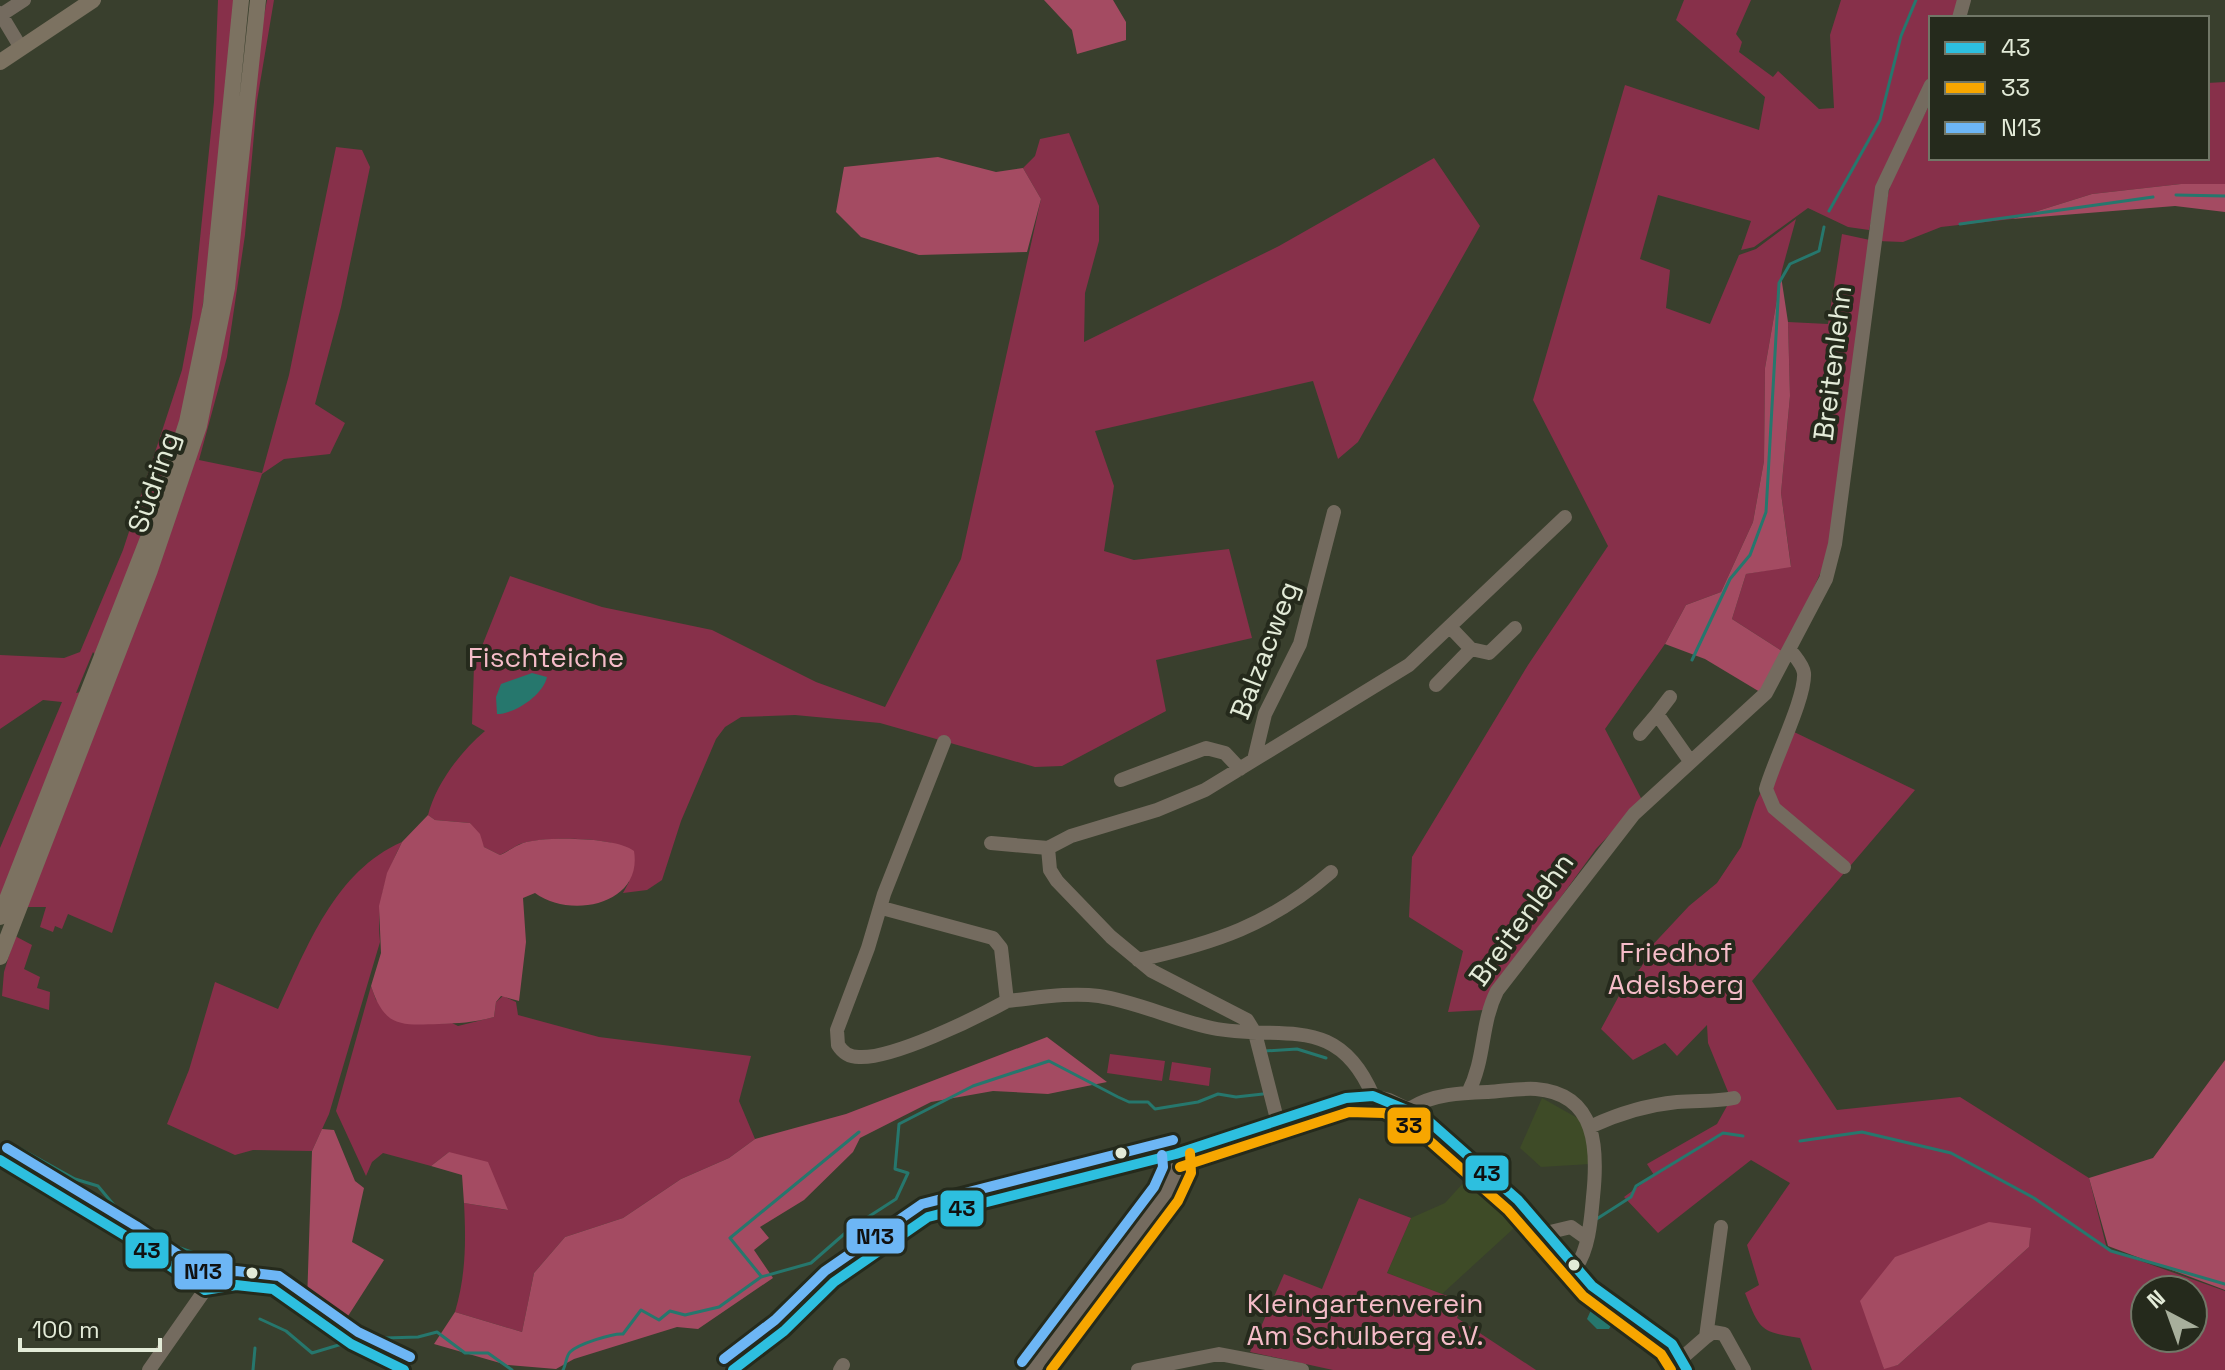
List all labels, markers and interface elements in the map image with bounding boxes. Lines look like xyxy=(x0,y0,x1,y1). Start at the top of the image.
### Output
legend xyxy=(1929,16,2209,160)
text: 43 xyxy=(2001,32,2031,63)
text: 33 xyxy=(2001,72,2030,103)
text: N13 xyxy=(2001,112,2041,143)
street label: Breitenlehn xyxy=(1805,283,1859,443)
street label: Südring xyxy=(119,427,187,537)
street label: Balzacweg xyxy=(1221,576,1307,724)
park label: Fischteiche xyxy=(468,639,624,675)
street label: Breitenlehn xyxy=(1461,845,1581,993)
park label: Friedhof Adelsberg xyxy=(1608,934,1744,1002)
line badge: 33 xyxy=(1386,1106,1432,1145)
text: 33 xyxy=(1396,1111,1422,1139)
unlabelled marker xyxy=(1113,1145,1129,1161)
line badge: 43 xyxy=(1464,1154,1510,1192)
text: 43 xyxy=(1473,1159,1501,1187)
line badge: 43 xyxy=(939,1189,985,1228)
text: 43 xyxy=(948,1194,976,1222)
line badge: N13 xyxy=(845,1217,906,1255)
text: N13 xyxy=(856,1222,894,1250)
line badge: 43 xyxy=(124,1231,170,1270)
text: 43 xyxy=(133,1236,161,1264)
line badge: N13 xyxy=(173,1252,234,1291)
text: N13 xyxy=(184,1257,222,1285)
unlabelled marker xyxy=(1566,1257,1582,1273)
unlabelled marker xyxy=(244,1265,260,1281)
north arrow xyxy=(2129,1274,2209,1354)
text: N xyxy=(2141,1284,2171,1314)
park label: Kleingartenverein Am Schulberg e.V. xyxy=(1246,1285,1484,1353)
scale bar xyxy=(20,1302,160,1352)
text: 100 m xyxy=(32,1314,100,1345)

